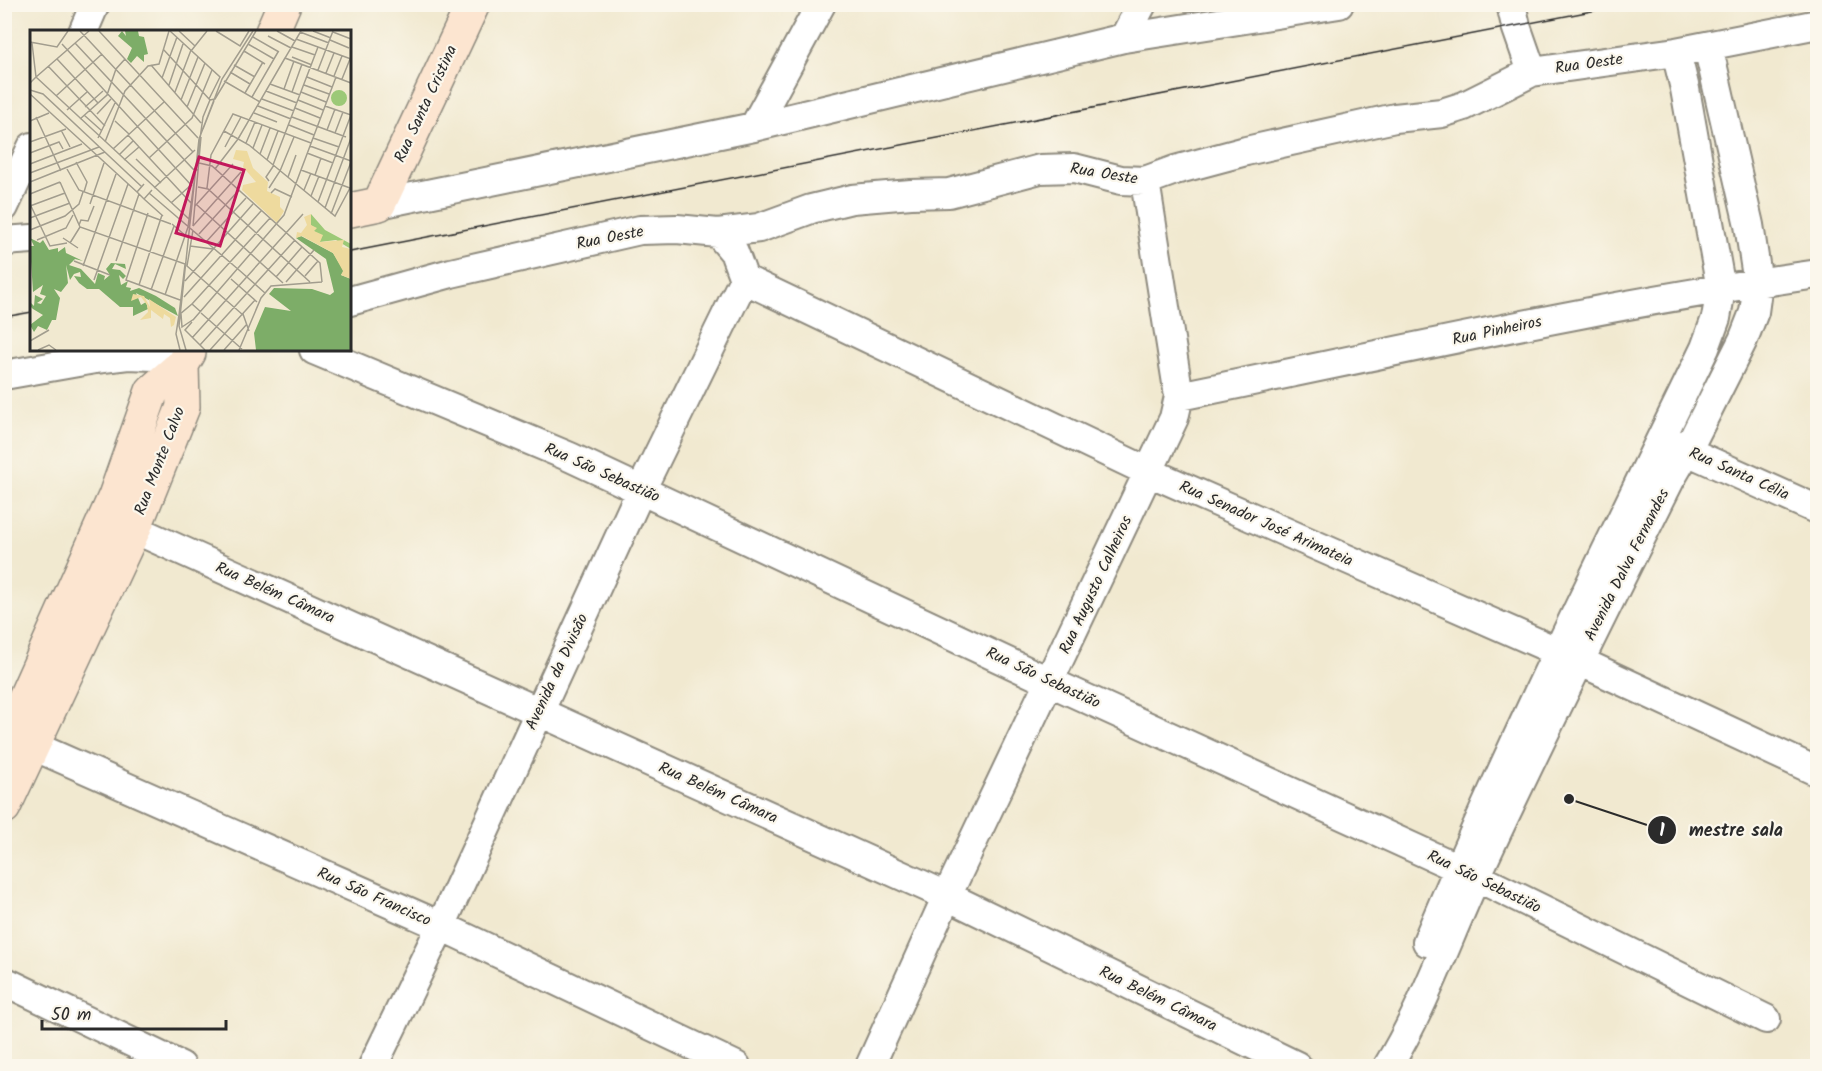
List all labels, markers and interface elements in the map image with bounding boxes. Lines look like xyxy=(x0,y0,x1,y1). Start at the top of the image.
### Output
inset map xyxy=(30,30,351,351)
street label: Rua Santa Cristina xyxy=(388,41,464,167)
street label: Rua Oeste xyxy=(1553,47,1625,81)
street label: Rua Oeste xyxy=(1068,156,1140,192)
street label: Rua Oeste xyxy=(574,219,646,257)
street label: Rua Pinheiros xyxy=(1450,309,1544,353)
street label: Rua Monte Calvo xyxy=(128,403,192,519)
street label: Rua São Sebastião xyxy=(540,436,664,510)
street label: Rua Santa Célia xyxy=(1685,441,1793,507)
street label: Rua Senador José Arimateia xyxy=(1175,474,1357,574)
street label: Avenida Dalva Fernandes xyxy=(1578,484,1676,645)
street label: Rua Augusto Calheiros xyxy=(1053,511,1139,658)
street label: Rua Belém Câmara xyxy=(211,555,339,631)
street label: Avenida da Divisão xyxy=(519,610,595,734)
street label: Rua São Sebastião xyxy=(982,640,1104,716)
street label: Rua Belém Câmara xyxy=(654,755,782,831)
callout: mestre sala xyxy=(1647,812,1795,848)
text: 1 xyxy=(1659,817,1665,846)
text: mestre sala xyxy=(1689,817,1783,846)
street label: Rua São Sebastião xyxy=(1423,844,1545,920)
street label: Rua São Francisco xyxy=(313,861,435,933)
street label: Rua Belém Câmara xyxy=(1095,960,1221,1038)
scale bar xyxy=(42,993,226,1031)
text: 50 m xyxy=(51,1001,91,1030)

